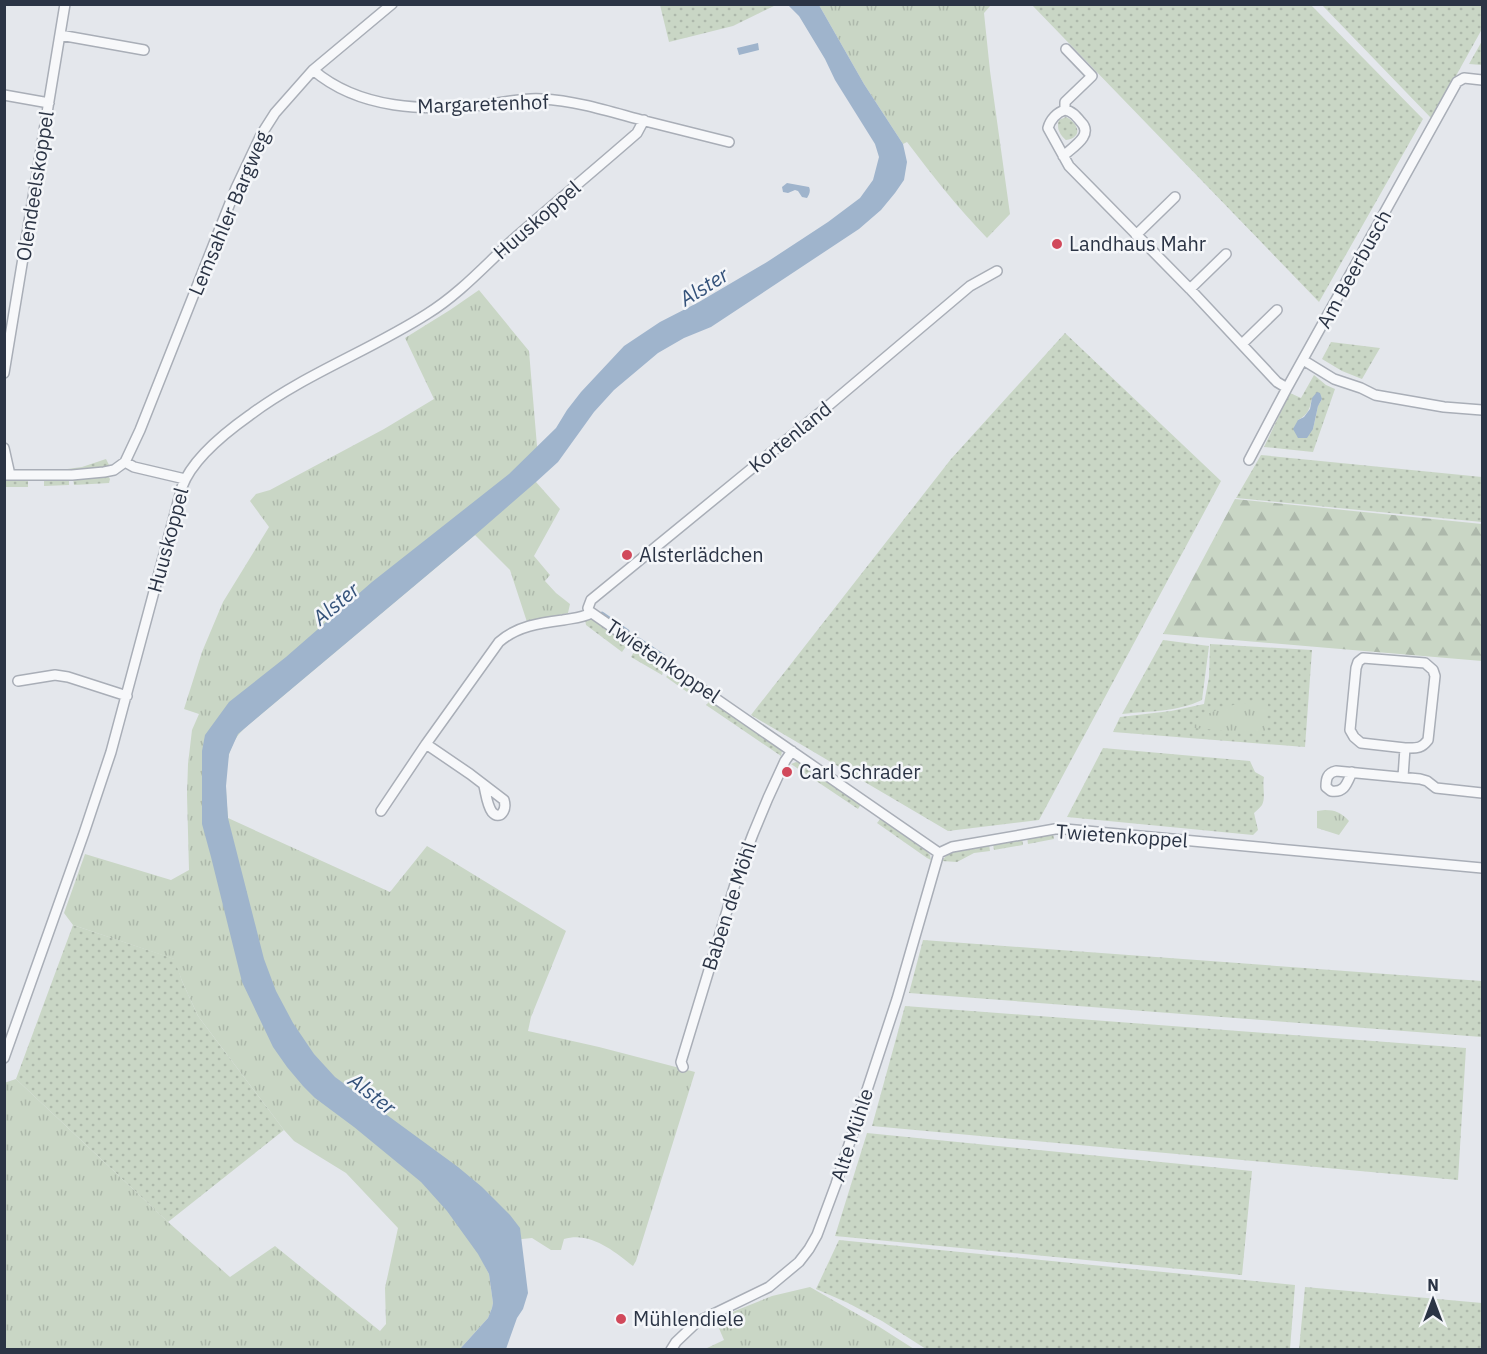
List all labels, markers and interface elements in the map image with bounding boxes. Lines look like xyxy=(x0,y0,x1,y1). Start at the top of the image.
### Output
street label: Margaretenhof xyxy=(417,88,550,119)
street label: Olendeelskoppel xyxy=(9,109,60,263)
street label: Lemsahler Bargweg xyxy=(182,126,276,299)
street label: Huuskoppel xyxy=(487,174,586,265)
street label: Am Beerbusch xyxy=(1310,205,1397,333)
place label: Landhaus Mahr xyxy=(1069,230,1206,257)
marker: Landhaus Mahr xyxy=(1050,237,1064,251)
water label: Alster xyxy=(673,259,735,313)
street label: Kortenland xyxy=(743,395,837,478)
street label: Huuskoppel xyxy=(141,484,194,595)
place label: Alsterlädchen xyxy=(639,541,764,568)
marker: Alsterlädchen xyxy=(620,548,634,562)
water label: Alster xyxy=(305,575,366,632)
street label: Twietenkoppel xyxy=(601,612,726,709)
place label: Carl Schrader xyxy=(799,758,921,785)
marker: Carl Schrader xyxy=(780,765,794,779)
street label: Twietenkoppel xyxy=(1055,817,1189,854)
street label: Baben de Möhl xyxy=(695,838,762,974)
water label: Alster xyxy=(342,1065,403,1121)
street label: Alte Mühle xyxy=(824,1085,879,1185)
north arrow xyxy=(1403,1270,1463,1330)
text: N xyxy=(1427,1275,1439,1295)
place label: Mühlendiele xyxy=(633,1305,744,1332)
marker: Mühlendiele xyxy=(614,1312,628,1326)

